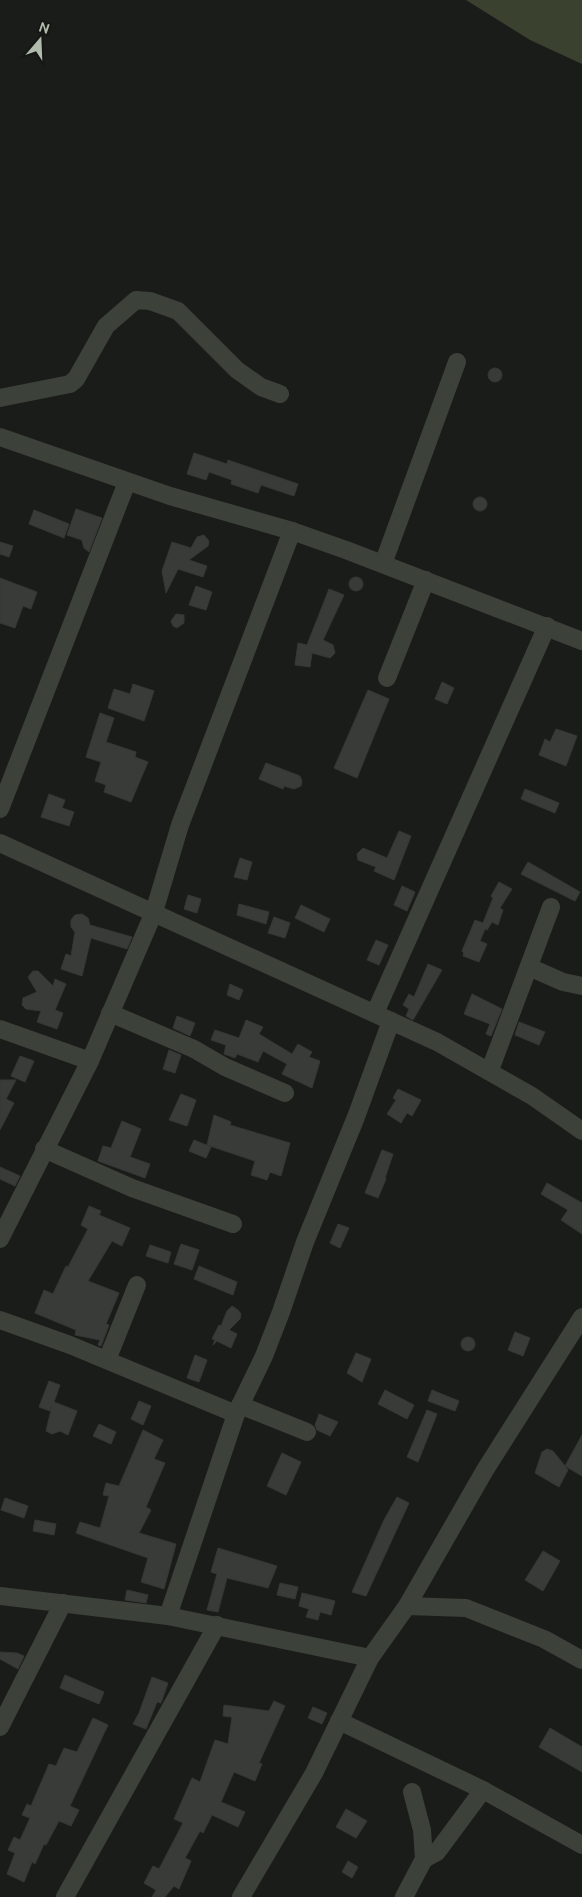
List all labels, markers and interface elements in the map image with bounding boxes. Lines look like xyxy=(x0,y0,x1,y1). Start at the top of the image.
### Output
north arrow xyxy=(15,15,65,65)
text: N xyxy=(37,18,52,37)

